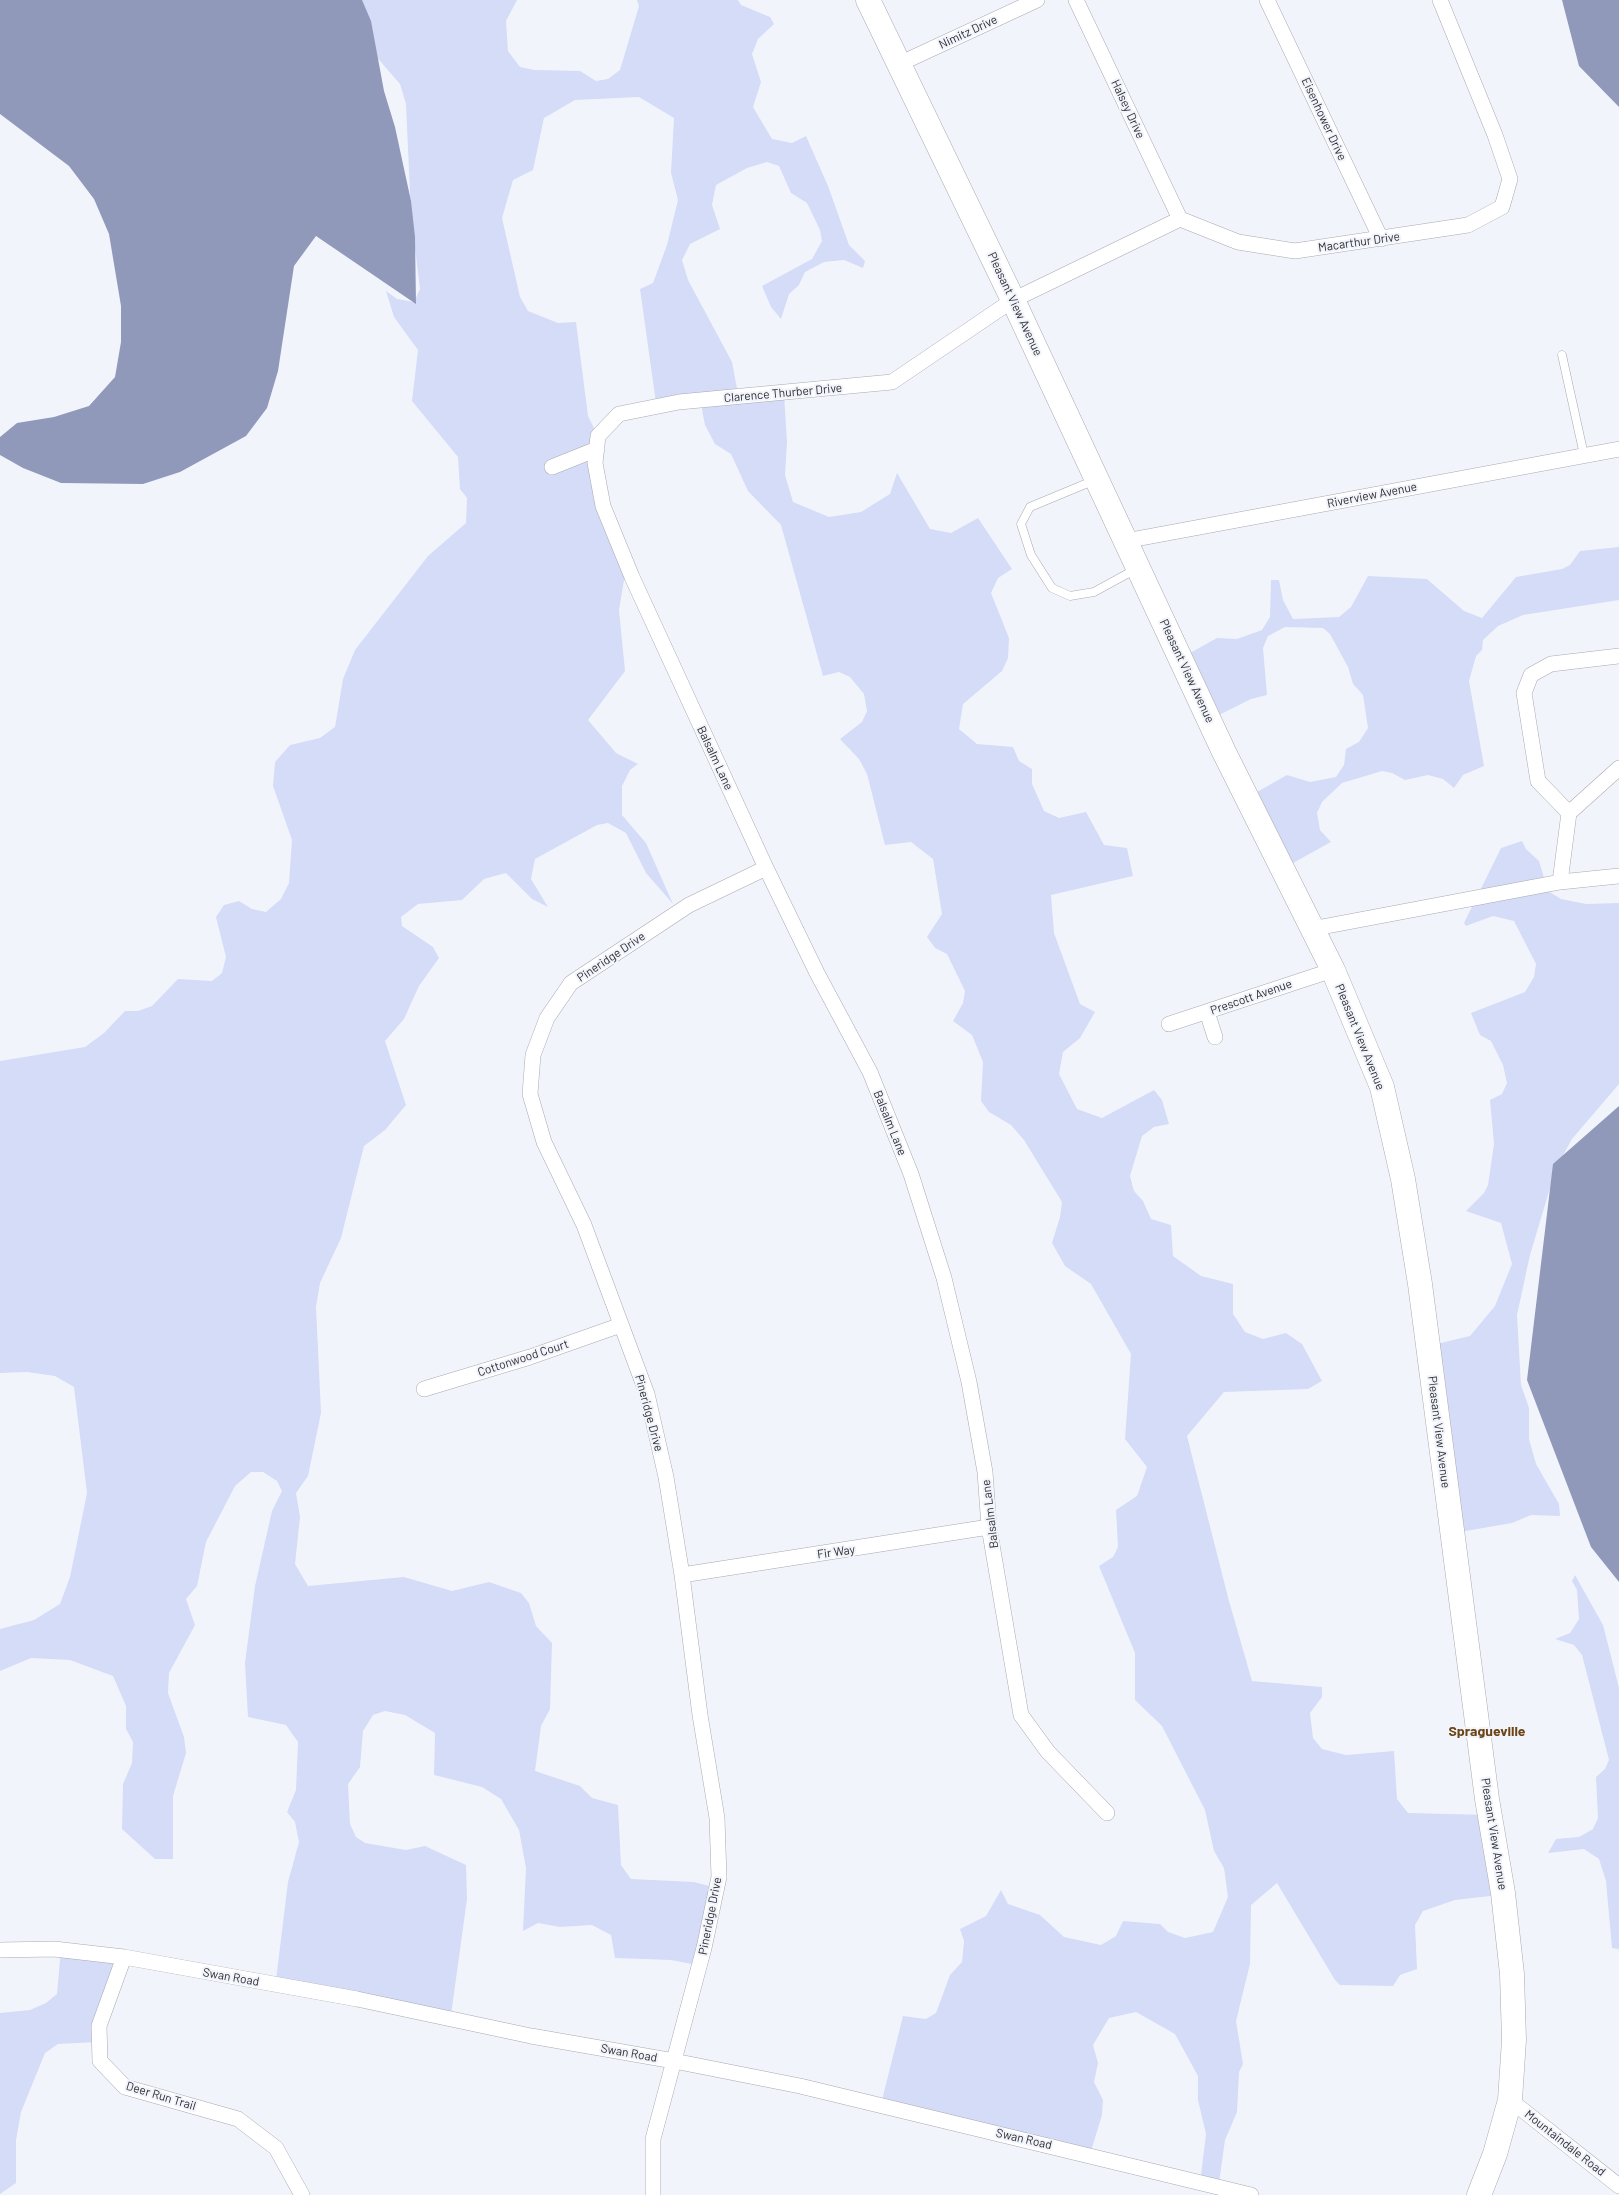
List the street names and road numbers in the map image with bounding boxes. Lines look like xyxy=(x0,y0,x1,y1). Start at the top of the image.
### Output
street label: Nimitz Drive xyxy=(936,12,1000,52)
street label: Eisenhower Drive xyxy=(1298,75,1350,163)
street label: Halsey Drive xyxy=(1108,77,1148,141)
street label: Macarthur Drive xyxy=(1317,229,1401,255)
street label: Pleasant View Avenue xyxy=(985,250,1045,358)
street label: Clarence Thurber Drive xyxy=(723,381,843,405)
street label: Riverview Avenue xyxy=(1326,479,1418,511)
street label: Pleasant View Avenue xyxy=(1157,617,1217,725)
street label: Balsalm Lane xyxy=(694,724,736,792)
street label: Pineridge Drive xyxy=(574,929,648,985)
street label: Prescott Avenue xyxy=(1208,976,1294,1018)
street label: Pleasant View Avenue xyxy=(1332,982,1388,1092)
street label: Balsalm Lane xyxy=(870,1088,910,1158)
street label: Cottonwood Court xyxy=(476,1337,570,1379)
street label: Pineridge Drive xyxy=(632,1373,666,1453)
street label: Pleasant View Avenue xyxy=(1425,1375,1453,1489)
street label: Balsalm Lane xyxy=(979,1479,1001,1549)
street label: Fir Way xyxy=(816,1542,856,1562)
street label: Pleasant View Avenue xyxy=(1478,1777,1510,1891)
street label: Pineridge Drive xyxy=(695,1876,725,1956)
street label: Swan Road xyxy=(202,1965,260,1989)
street label: Swan Road xyxy=(600,2041,658,2065)
street label: Deer Run Trail xyxy=(124,2079,198,2113)
street label: Mountaindale Road xyxy=(1522,2107,1608,2179)
street label: Swan Road xyxy=(995,2126,1053,2152)

